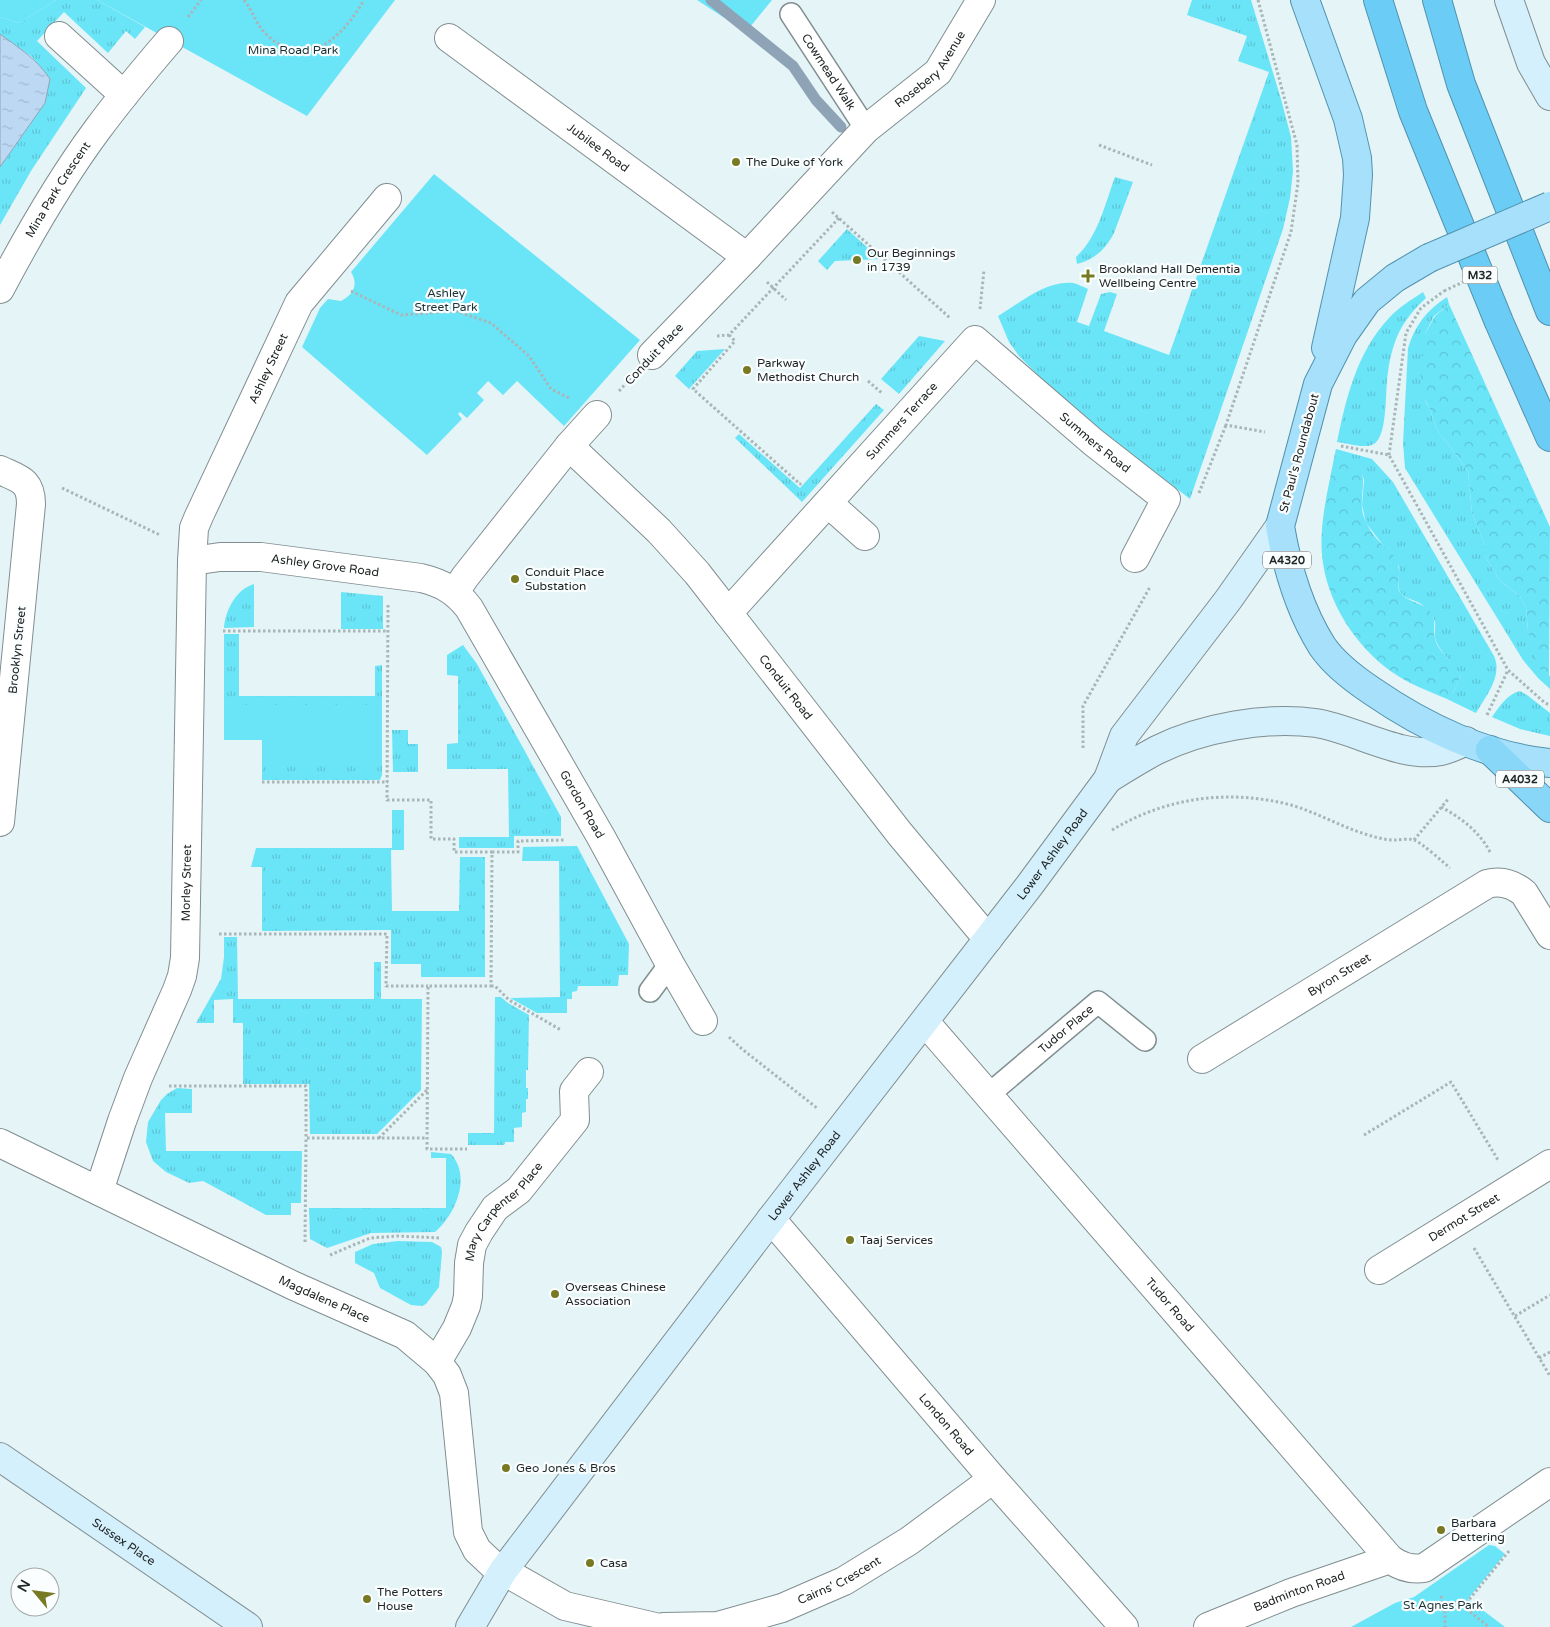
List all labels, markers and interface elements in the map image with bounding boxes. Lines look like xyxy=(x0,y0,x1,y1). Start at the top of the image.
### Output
street label: Rosebery Avenue xyxy=(892,28,968,110)
street label: Cowmead Walk xyxy=(799,31,859,113)
park label: Mina Road Park xyxy=(248,43,339,57)
street label: Jubilee Road xyxy=(564,120,632,175)
street label: Mina Park Crescent xyxy=(23,139,93,240)
place label: The Duke of York xyxy=(746,155,844,169)
marker: The Duke of York xyxy=(730,156,742,168)
place label: Our Beginnings in 1739 xyxy=(867,246,956,274)
marker: Our Beginnings in 1739 xyxy=(851,254,863,266)
place label: Brookland Hall Dementia Wellbeing Centre xyxy=(1099,262,1240,290)
road number: M32 xyxy=(1462,266,1498,284)
marker: Brookland Hall Dementia Wellbeing Centre xyxy=(1081,269,1095,283)
park label: Ashley Street Park xyxy=(414,286,478,314)
street label: Conduit Place xyxy=(622,320,686,388)
street label: Ashley Street xyxy=(246,331,291,406)
place label: Parkway Methodist Church xyxy=(757,356,859,384)
marker: Parkway Methodist Church xyxy=(741,364,753,376)
street label: Summers Terrace xyxy=(863,379,940,463)
street label: St Paul's Roundabout xyxy=(1276,392,1322,514)
street label: Summers Road xyxy=(1057,409,1133,475)
street label: Ashley Grove Road xyxy=(270,551,380,579)
road number: A4320 xyxy=(1263,552,1311,568)
place label: Conduit Place Substation xyxy=(525,565,604,593)
marker: Conduit Place Substation xyxy=(509,573,521,585)
street label: Brooklyn Street xyxy=(5,605,29,694)
street label: Conduit Road xyxy=(756,652,815,722)
street label: Gordon Road xyxy=(557,768,607,841)
road number: A4032 xyxy=(1496,771,1544,788)
street label: Lower Ashley Road xyxy=(1014,806,1091,903)
street label: Morley Street xyxy=(179,844,194,922)
street label: Byron Street xyxy=(1305,950,1374,999)
street label: Tudor Place xyxy=(1036,1002,1096,1056)
street label: Lower Ashley Road xyxy=(765,1128,844,1223)
street label: Mary Carpenter Place xyxy=(462,1159,546,1262)
street label: Dermot Street xyxy=(1426,1190,1502,1244)
place label: Taaj Services xyxy=(860,1233,933,1247)
marker: Taaj Services xyxy=(844,1234,856,1246)
street label: Magdalene Place xyxy=(277,1273,372,1326)
street label: Tudor Road xyxy=(1143,1275,1197,1335)
place label: Overseas Chinese Association xyxy=(565,1280,666,1308)
marker: Overseas Chinese Association xyxy=(549,1288,561,1300)
street label: London Road xyxy=(916,1391,977,1458)
place label: Geo Jones & Bros xyxy=(516,1461,616,1475)
marker: Geo Jones & Bros xyxy=(500,1462,512,1474)
street label: Sussex Place xyxy=(89,1515,158,1568)
place label: Barbara Dettering xyxy=(1451,1516,1505,1544)
marker: Barbara Dettering xyxy=(1435,1524,1447,1536)
street label: Cairns' Crescent xyxy=(795,1553,884,1607)
place label: Casa xyxy=(600,1556,628,1570)
marker: Casa xyxy=(584,1557,596,1569)
north arrow xyxy=(10,1567,60,1617)
street label: Badminton Road xyxy=(1251,1568,1347,1615)
text: N xyxy=(14,1577,34,1595)
place label: The Potters House xyxy=(377,1585,443,1613)
marker: The Potters House xyxy=(361,1593,373,1605)
park label: St Agnes Park xyxy=(1403,1598,1483,1612)

